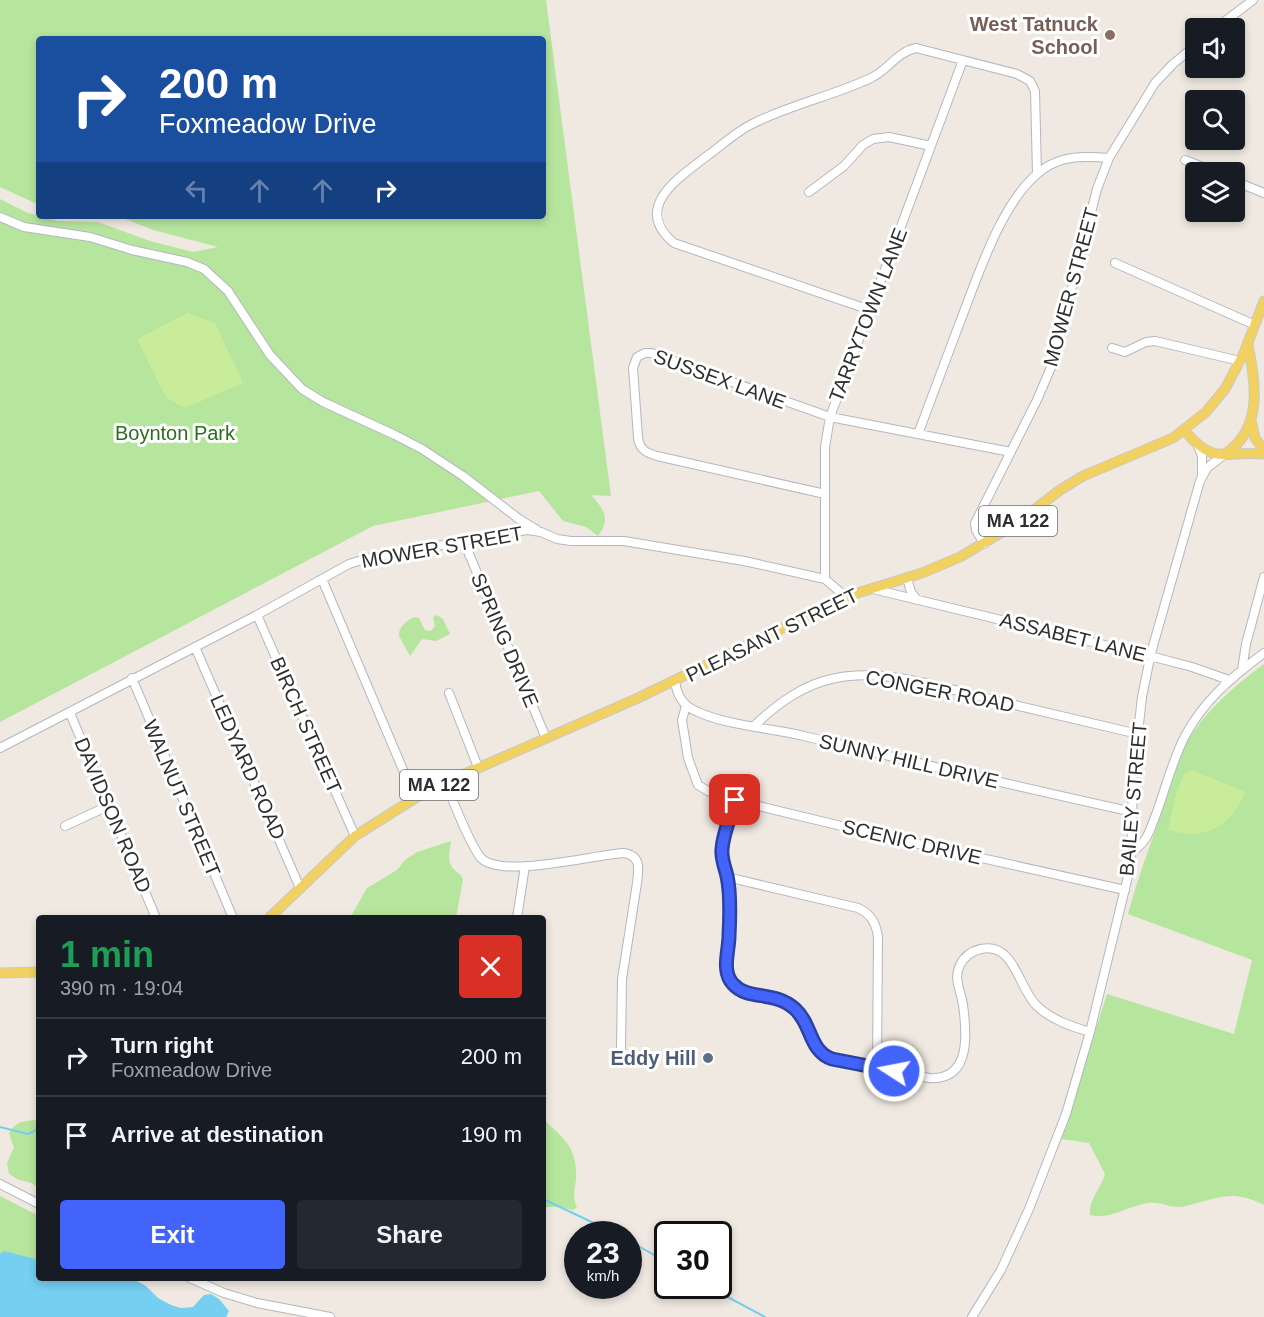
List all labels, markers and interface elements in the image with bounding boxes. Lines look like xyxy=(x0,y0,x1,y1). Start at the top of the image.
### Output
place label: West Tatnuck School xyxy=(970,13,1099,58)
map controls xyxy=(1185,18,1245,222)
button: sound xyxy=(1185,18,1245,78)
marker: West Tatnuck School xyxy=(1103,28,1117,42)
icon: right xyxy=(60,60,138,138)
text: 200 m xyxy=(159,60,278,107)
button: search xyxy=(1185,90,1245,150)
text: Foxmeadow Drive xyxy=(159,109,377,139)
button: layers xyxy=(1185,162,1245,222)
icon: left xyxy=(180,174,213,207)
icon: ahead xyxy=(243,174,276,207)
icon: ahead xyxy=(306,174,339,207)
icon: right xyxy=(369,174,402,207)
street label: MOWER STREET xyxy=(1039,205,1103,369)
street label: TARRYTOWN LANE xyxy=(825,225,911,405)
street label: SUSSEX LANE xyxy=(651,345,789,413)
park label: Boynton Park xyxy=(115,422,236,444)
road number: MA 122 xyxy=(979,506,1057,536)
street label: MOWER STREET xyxy=(360,522,524,572)
street label: SPRING DRIVE xyxy=(467,570,543,710)
street label: PLEASANT STREET xyxy=(682,584,862,686)
street label: ASSABET LANE xyxy=(998,608,1148,666)
street label: BIRCH STREET xyxy=(266,654,346,796)
street label: CONGER ROAD xyxy=(864,666,1016,716)
street label: LEDYARD ROAD xyxy=(206,691,290,843)
street label: WALNUT STREET xyxy=(139,716,225,880)
street label: BAILEY STREET xyxy=(1115,721,1151,877)
street label: SUNNY HILL DRIVE xyxy=(817,730,1001,792)
street label: DAVIDSON ROAD xyxy=(70,734,156,896)
road number: MA 122 xyxy=(400,770,478,800)
pin xyxy=(709,774,760,825)
icon: arrive xyxy=(718,783,751,816)
street label: SCENIC DRIVE xyxy=(840,815,984,869)
text: 1 min xyxy=(60,934,154,975)
button: close xyxy=(459,935,522,998)
text: 390 m · 19:04 xyxy=(60,977,183,999)
text: Turn right xyxy=(111,1033,213,1058)
position arrow xyxy=(862,1039,926,1103)
icon: right xyxy=(60,1041,93,1074)
text: 200 m xyxy=(461,1044,522,1069)
place label: Eddy Hill xyxy=(610,1047,696,1069)
marker: Eddy Hill xyxy=(701,1051,715,1065)
text: Foxmeadow Drive xyxy=(111,1059,272,1081)
icon: arrive xyxy=(60,1119,93,1152)
text: Arrive at destination xyxy=(111,1122,324,1147)
text: 190 m xyxy=(461,1122,522,1147)
button: Exit xyxy=(60,1200,285,1269)
button: Share xyxy=(297,1200,522,1269)
speed limit sign: 30 xyxy=(654,1221,732,1299)
text: 23 xyxy=(586,1236,620,1269)
text: km/h xyxy=(587,1267,619,1284)

